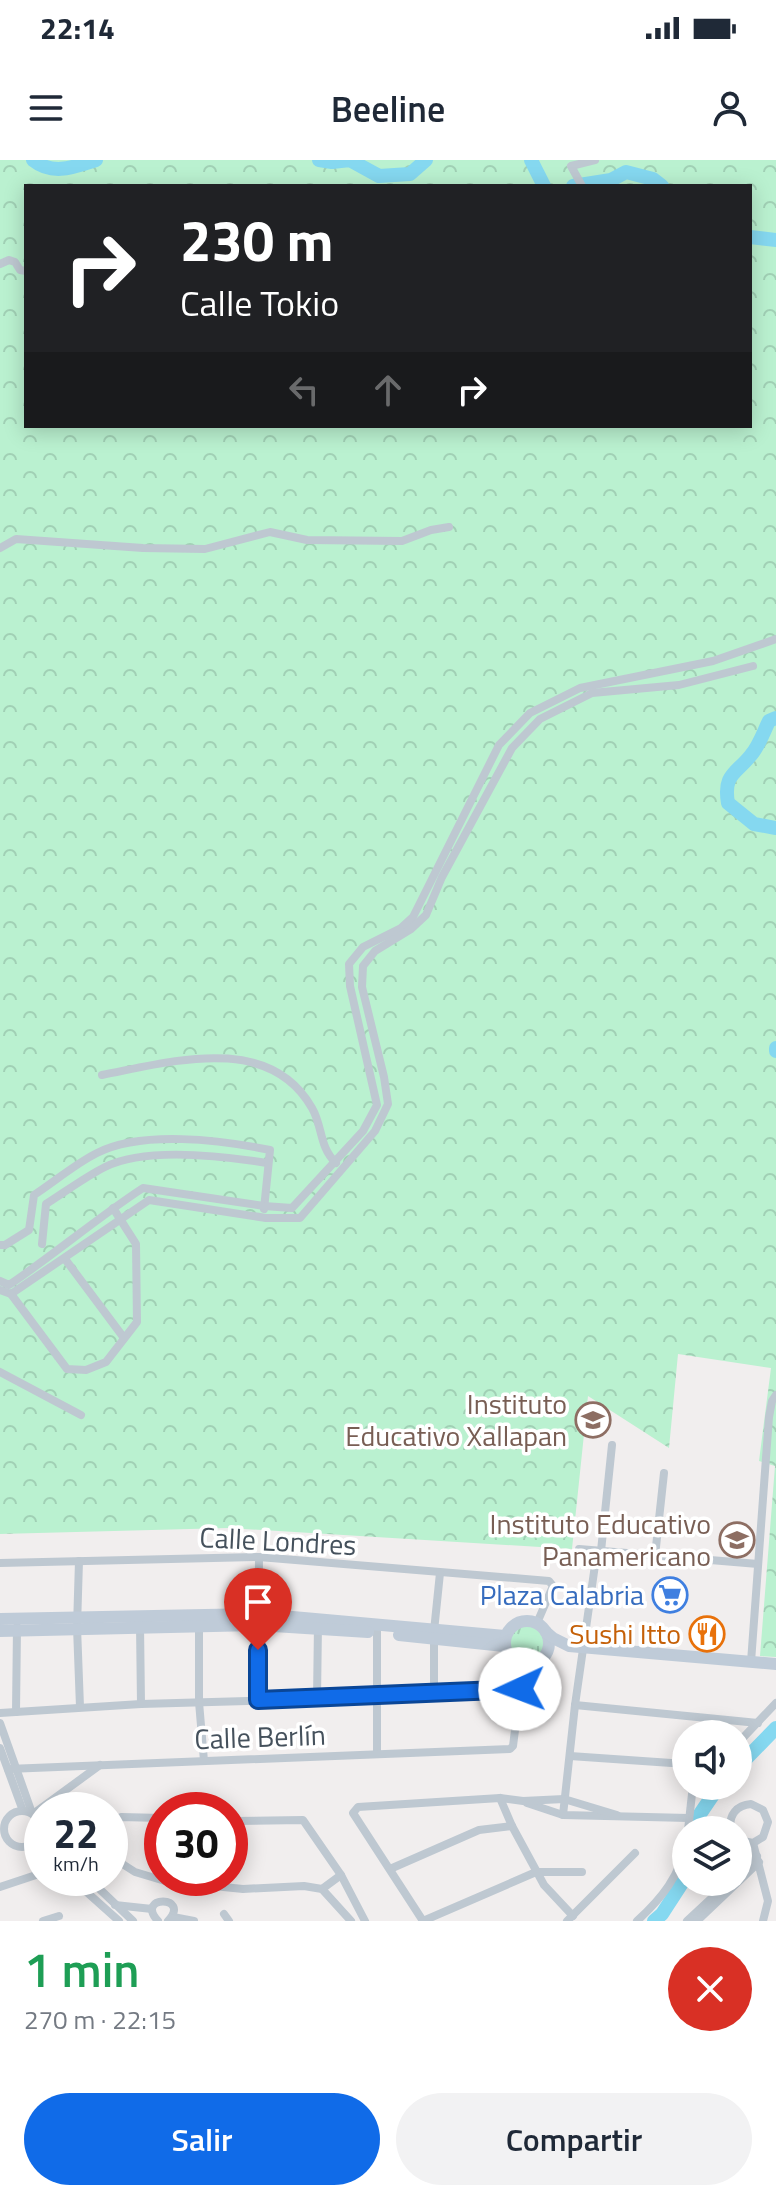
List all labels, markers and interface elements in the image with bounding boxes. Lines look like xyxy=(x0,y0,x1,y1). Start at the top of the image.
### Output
text: 22:14 xyxy=(40,5,115,51)
text: Beeline xyxy=(331,81,445,136)
icon: menu xyxy=(24,86,68,130)
icon: person xyxy=(708,86,752,130)
text: 230 m xyxy=(180,198,333,283)
icon: right xyxy=(48,216,152,320)
text: Calle Tokio xyxy=(180,275,339,330)
icon: left xyxy=(282,368,326,412)
icon: ahead xyxy=(366,368,410,412)
icon: right xyxy=(450,368,494,412)
place label: Instituto Educativo Xallapan xyxy=(345,1382,567,1457)
school or university icon: Instituto Educativo Xallapan xyxy=(574,1401,612,1439)
place label: Instituto Educativo Panamericano xyxy=(490,1502,711,1577)
street label: Calle Londres xyxy=(199,1515,358,1566)
school or university icon: Instituto Educativo Panamericano xyxy=(718,1521,756,1559)
pin xyxy=(224,1568,292,1650)
place label: Plaza Calabria xyxy=(480,1573,644,1616)
supermarket icon: Plaza Calabria xyxy=(651,1576,689,1614)
icon: arrive xyxy=(236,1580,280,1624)
place label: Sushi Itto xyxy=(569,1612,681,1655)
restaurant icon: Sushi Itto xyxy=(688,1615,726,1653)
position arrow xyxy=(478,1647,562,1731)
street label: Calle Berlín xyxy=(194,1713,326,1760)
map controls xyxy=(672,1720,752,1896)
button: sound xyxy=(672,1720,752,1800)
speed limit sign: 30 xyxy=(144,1792,248,1896)
text: 22 xyxy=(54,1803,98,1864)
button: layers xyxy=(672,1816,752,1896)
text: km/h xyxy=(53,1848,99,1879)
text: 1 min xyxy=(24,1933,139,2006)
button: close xyxy=(668,1947,752,2031)
text: 270 m · 22:15 xyxy=(24,2000,176,2039)
button: Salir xyxy=(24,2093,380,2185)
button: Compartir xyxy=(396,2093,752,2185)

